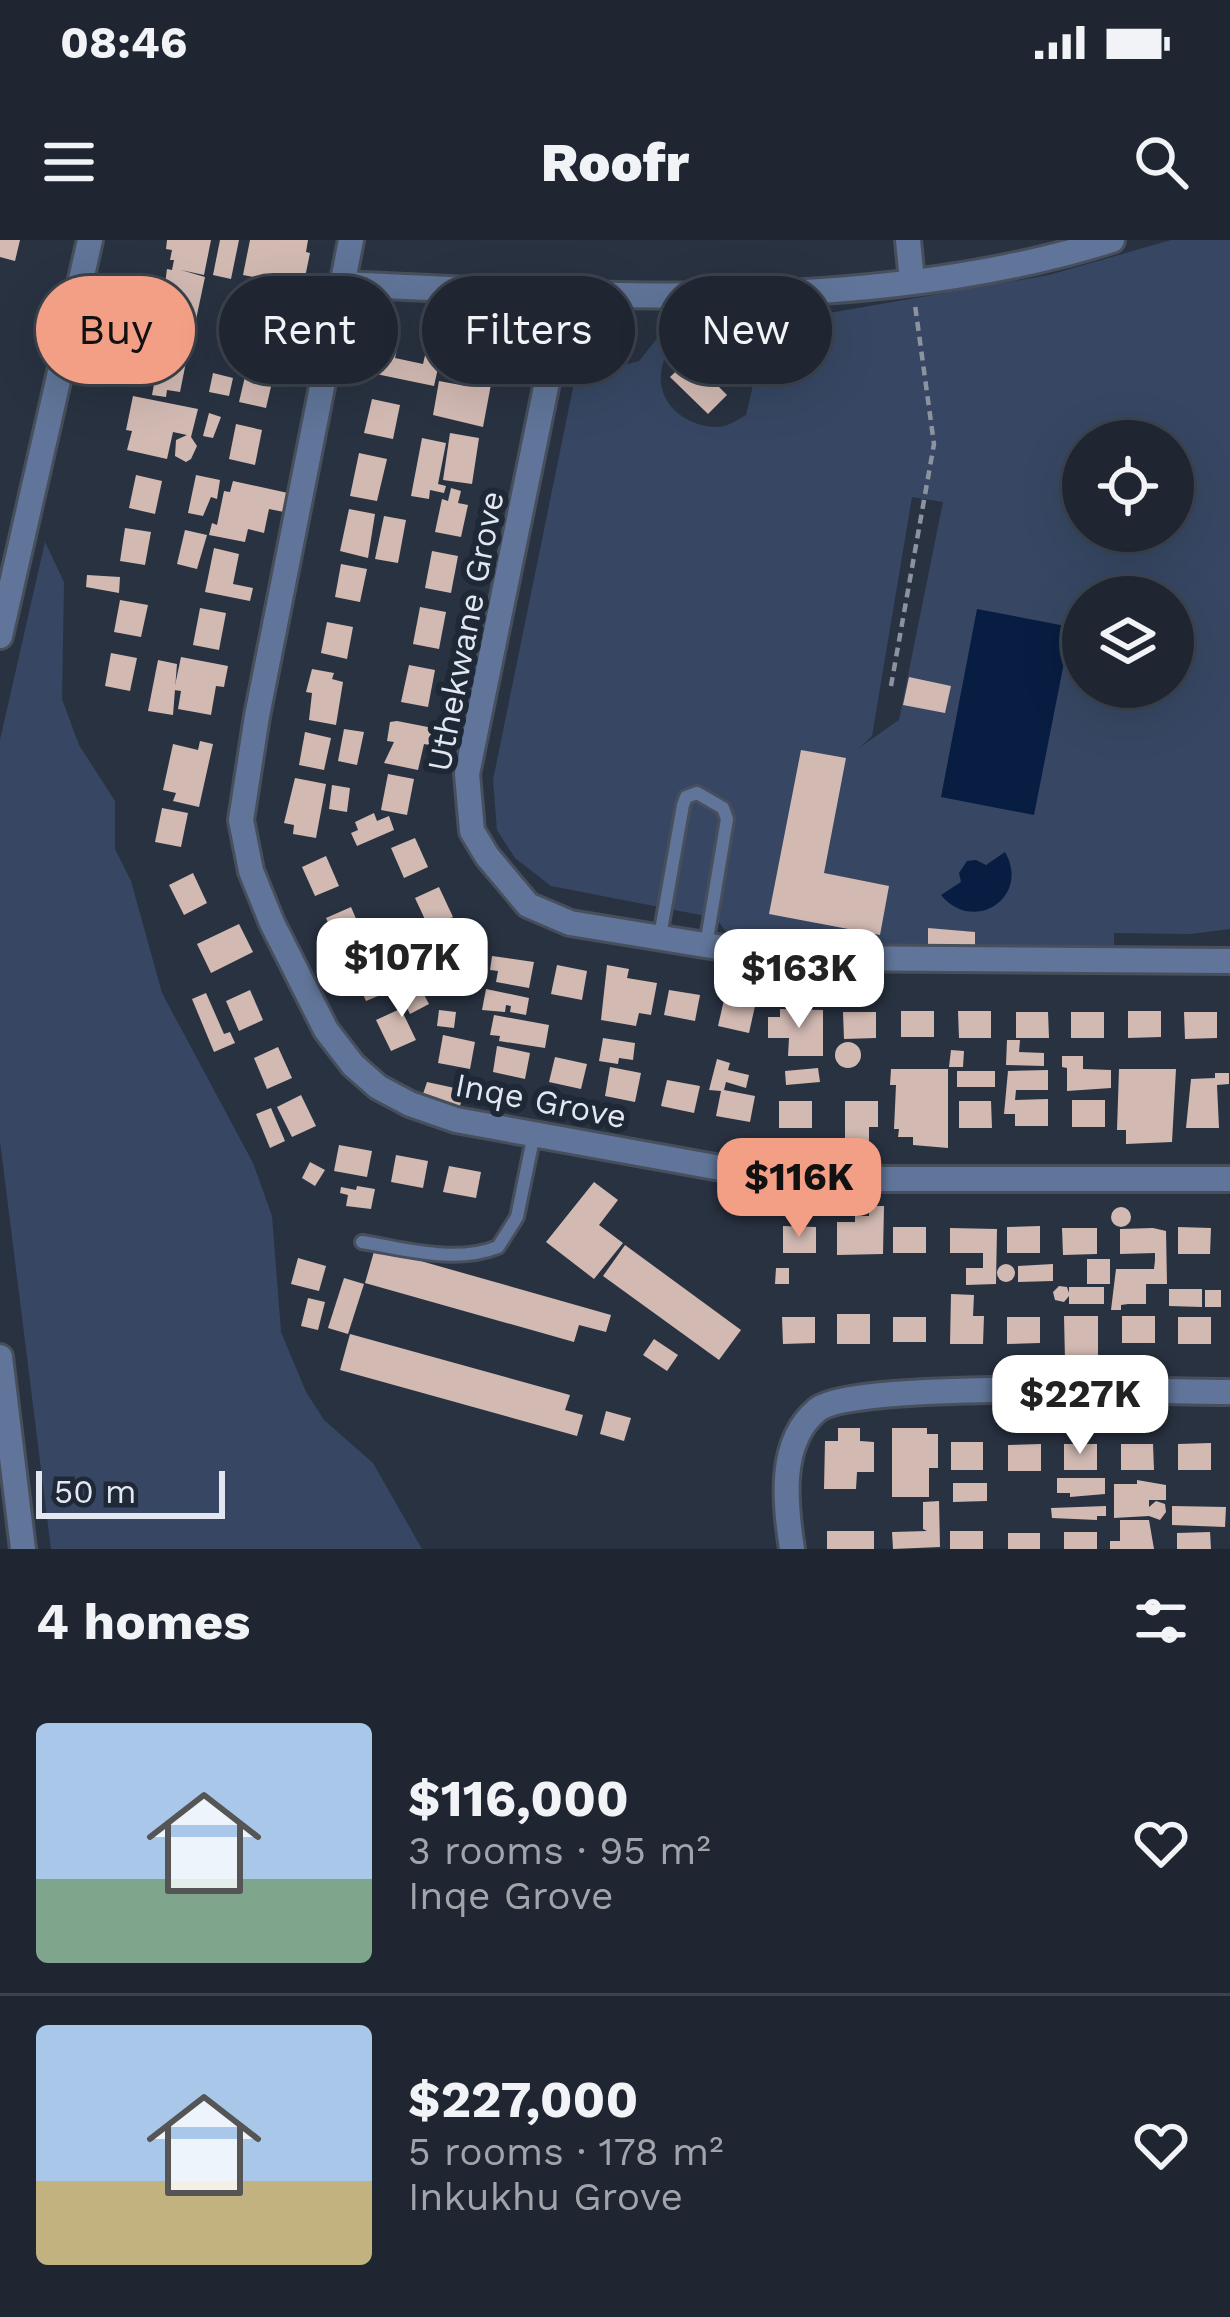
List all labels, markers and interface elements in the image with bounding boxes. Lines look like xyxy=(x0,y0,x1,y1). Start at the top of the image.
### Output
text: 08:46 xyxy=(60,16,188,69)
icon: menu xyxy=(36,129,102,195)
icon: search xyxy=(1128,129,1194,195)
text: Roofr xyxy=(541,131,689,194)
chip: Buy xyxy=(36,276,195,384)
chip: Rent xyxy=(219,276,398,384)
chip: Filters xyxy=(422,276,635,384)
chip: New xyxy=(659,276,832,384)
map controls xyxy=(1062,420,1194,708)
button: locate xyxy=(1062,420,1194,552)
street label: Uthekwane Grove xyxy=(419,488,512,775)
button: layers xyxy=(1062,576,1194,708)
pin: $107K xyxy=(318,918,486,1020)
pin: $163K xyxy=(715,929,883,1031)
text: $107K xyxy=(344,934,460,979)
text: $163K xyxy=(741,945,857,990)
street label: Inqe Grove xyxy=(452,1065,630,1136)
pin: $116K xyxy=(715,1138,883,1240)
text: $116K xyxy=(744,1154,854,1199)
pin: $227K xyxy=(996,1355,1164,1457)
text: $227K xyxy=(1019,1371,1141,1416)
scale bar xyxy=(36,1465,225,1518)
text: 50 m xyxy=(54,1472,136,1511)
icon: filters xyxy=(1128,1588,1194,1654)
text: 4 homes xyxy=(36,1592,250,1651)
text: $116,000 xyxy=(408,1769,629,1828)
icon: home xyxy=(132,1771,276,1915)
icon: heart xyxy=(1128,1810,1194,1876)
text: 3 rooms · 95 m² xyxy=(408,1828,711,1873)
text: Inqe Grove xyxy=(408,1873,613,1918)
text: $227,000 xyxy=(408,2070,638,2129)
icon: home xyxy=(132,2073,276,2217)
icon: heart xyxy=(1128,2112,1194,2178)
text: 5 rooms · 178 m² xyxy=(408,2129,723,2174)
text: Inkukhu Grove xyxy=(408,2174,683,2219)

